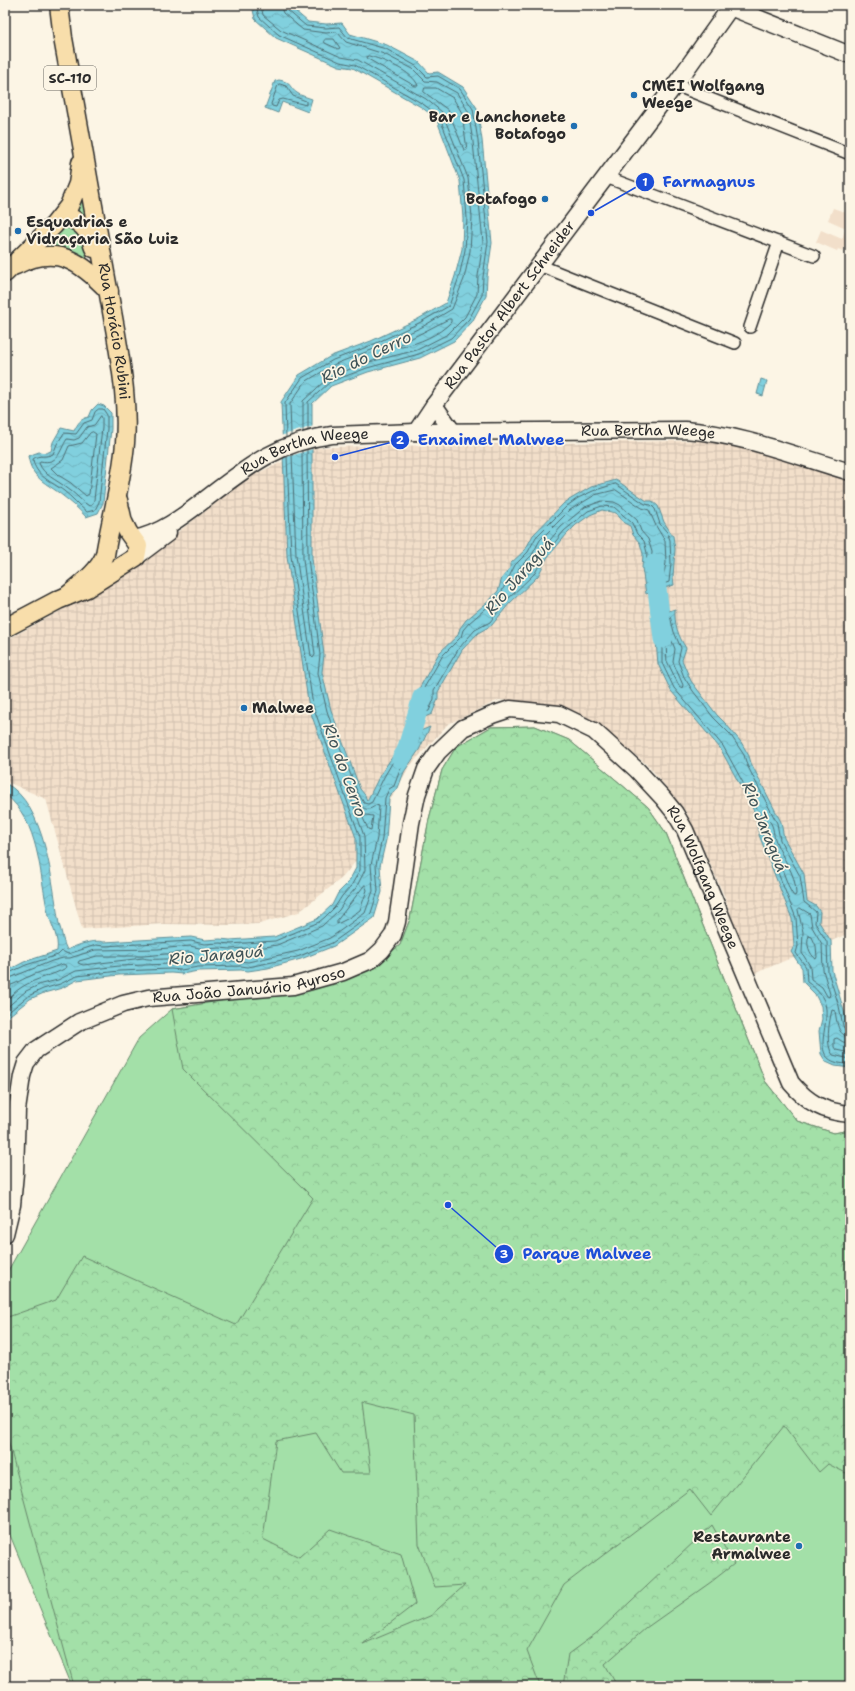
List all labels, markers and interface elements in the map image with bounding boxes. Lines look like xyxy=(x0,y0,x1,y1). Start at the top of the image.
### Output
road number: SC-110 xyxy=(44,66,96,90)
place label: CMEI Wolfgang Weege xyxy=(642,76,765,113)
marker: CMEI Wolfgang Weege xyxy=(629,90,639,100)
place label: Bar e Lanchonete Botafogo xyxy=(429,107,566,144)
marker: Bar e Lanchonete Botafogo xyxy=(569,121,579,131)
callout: Farmagnus xyxy=(635,168,764,196)
text: Farmagnus xyxy=(663,171,755,192)
text: 1 xyxy=(642,174,648,190)
place label: Botafogo xyxy=(466,189,537,209)
marker: Botafogo xyxy=(540,194,550,204)
place label: Esquadrias e Vidraçaria São Luiz xyxy=(26,212,179,249)
street label: Rua Pastor Albert Schneider xyxy=(439,216,580,393)
marker: Esquadrias e Vidraçaria São Luiz xyxy=(13,226,23,236)
street label: Rua Horácio Rubini xyxy=(93,261,135,400)
water label: Rio do Cerro xyxy=(317,326,415,388)
street label: Rua Bertha Weege xyxy=(581,420,717,444)
street label: Rua Bertha Weege xyxy=(237,424,369,480)
callout: Enxaimel Malwee xyxy=(390,426,573,454)
text: Enxaimel Malwee xyxy=(417,429,565,450)
text: 2 xyxy=(396,432,405,448)
water label: Rio Jaraguá xyxy=(480,533,558,619)
place label: Malwee xyxy=(252,698,314,718)
marker: Malwee xyxy=(239,703,249,713)
water label: Rio do Cerro xyxy=(318,720,372,820)
water label: Rio Jaraguá xyxy=(737,779,793,875)
street label: Rua Wolfgang Weege xyxy=(662,801,744,952)
water label: Rio Jaraguá xyxy=(168,940,264,970)
street label: Rua João Januário Ayroso xyxy=(152,962,348,1008)
callout: Parque Malwee xyxy=(494,1240,659,1268)
text: Parque Malwee xyxy=(522,1243,652,1264)
text: 3 xyxy=(500,1246,508,1262)
place label: Restaurante Armalwee xyxy=(693,1527,791,1564)
marker: Restaurante Armalwee xyxy=(794,1541,804,1551)

